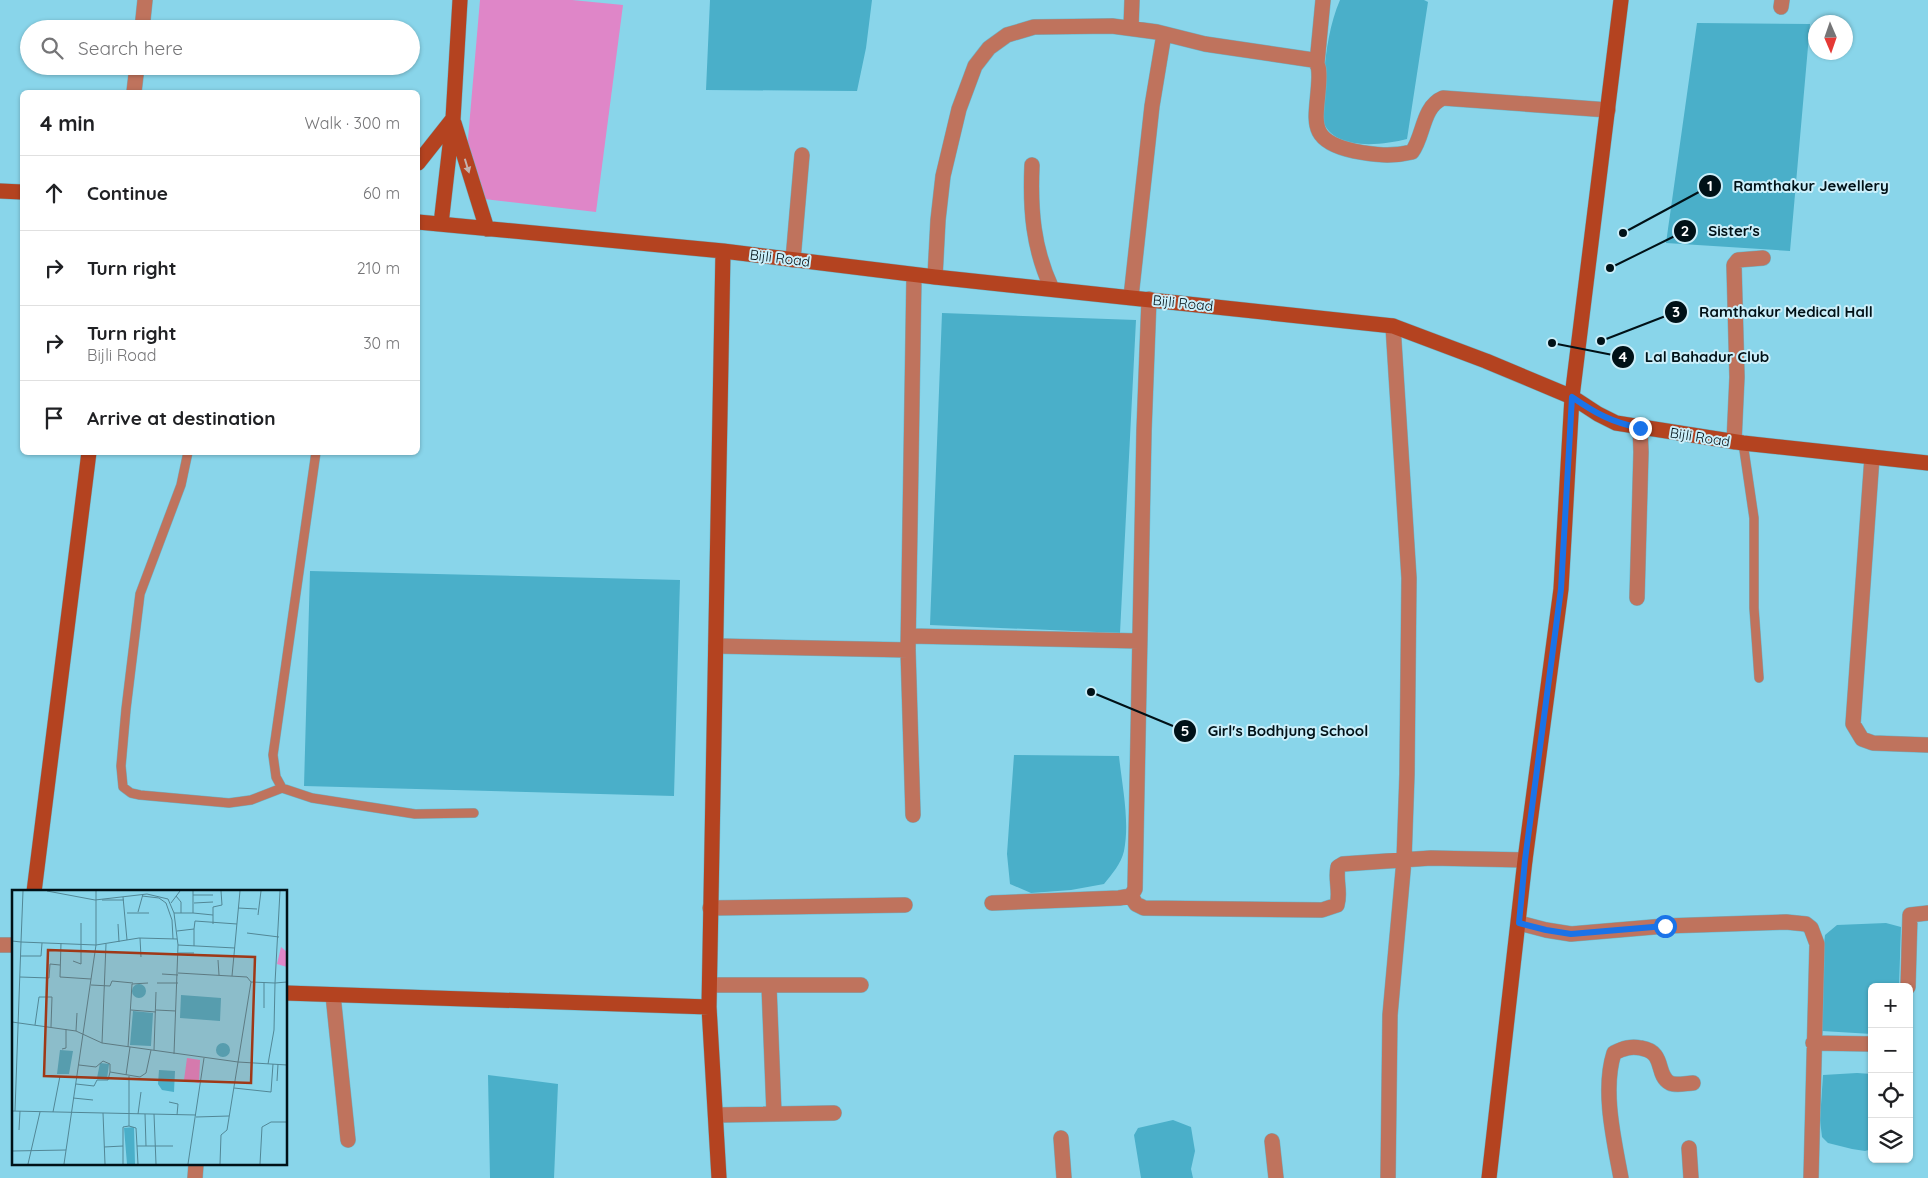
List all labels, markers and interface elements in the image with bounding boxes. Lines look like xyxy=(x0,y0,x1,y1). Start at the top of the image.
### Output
north arrow xyxy=(1808,15,1853,60)
search box xyxy=(20,20,420,75)
icon: search xyxy=(38,34,66,62)
text: Search here xyxy=(78,36,183,60)
text: 4 min xyxy=(40,110,95,136)
text: Walk · 300 m xyxy=(305,113,400,133)
one-way arrow xyxy=(464,158,471,173)
callout: Ramthakur Jewellery xyxy=(1698,171,1898,201)
text: 1 xyxy=(1707,176,1713,195)
text: Ramthakur Jewellery xyxy=(1733,176,1889,195)
icon: ahead xyxy=(40,179,68,207)
text: Continue xyxy=(87,181,168,205)
text: 60 m xyxy=(363,183,400,203)
callout: Sister's xyxy=(1673,216,1769,246)
text: 2 xyxy=(1681,221,1689,240)
text: Sister's xyxy=(1708,221,1760,240)
street label: Bijli Road xyxy=(749,245,811,271)
icon: right xyxy=(40,254,68,282)
text: Turn right xyxy=(87,256,176,280)
text: 210 m xyxy=(357,258,400,278)
street label: Bijli Road xyxy=(1152,291,1214,315)
callout: Ramthakur Medical Hall xyxy=(1664,297,1883,327)
text: 3 xyxy=(1672,302,1680,321)
text: Ramthakur Medical Hall xyxy=(1699,302,1873,321)
text: Turn right xyxy=(87,321,176,345)
icon: right xyxy=(40,329,68,357)
text: 30 m xyxy=(363,333,400,353)
callout: Lal Bahadur Club xyxy=(1610,342,1780,372)
text: Bijli Road xyxy=(87,345,156,365)
text: 4 xyxy=(1619,347,1628,366)
text: Lal Bahadur Club xyxy=(1645,347,1769,366)
icon: arrive xyxy=(40,404,68,432)
text: Arrive at destination xyxy=(87,406,276,430)
route end xyxy=(1629,417,1652,440)
street label: Bijli Road xyxy=(1669,423,1731,451)
callout: Girl's Bodhjung School xyxy=(1173,716,1378,746)
text: 5 xyxy=(1181,721,1189,740)
text: Girl's Bodhjung School xyxy=(1208,721,1368,740)
inset map xyxy=(12,890,288,1166)
route start xyxy=(1654,915,1677,938)
map controls xyxy=(1868,983,1913,1163)
button: + xyxy=(1868,983,1913,1028)
button: − xyxy=(1868,1028,1913,1073)
button: locate xyxy=(1868,1073,1913,1118)
button: layers xyxy=(1868,1118,1913,1163)

